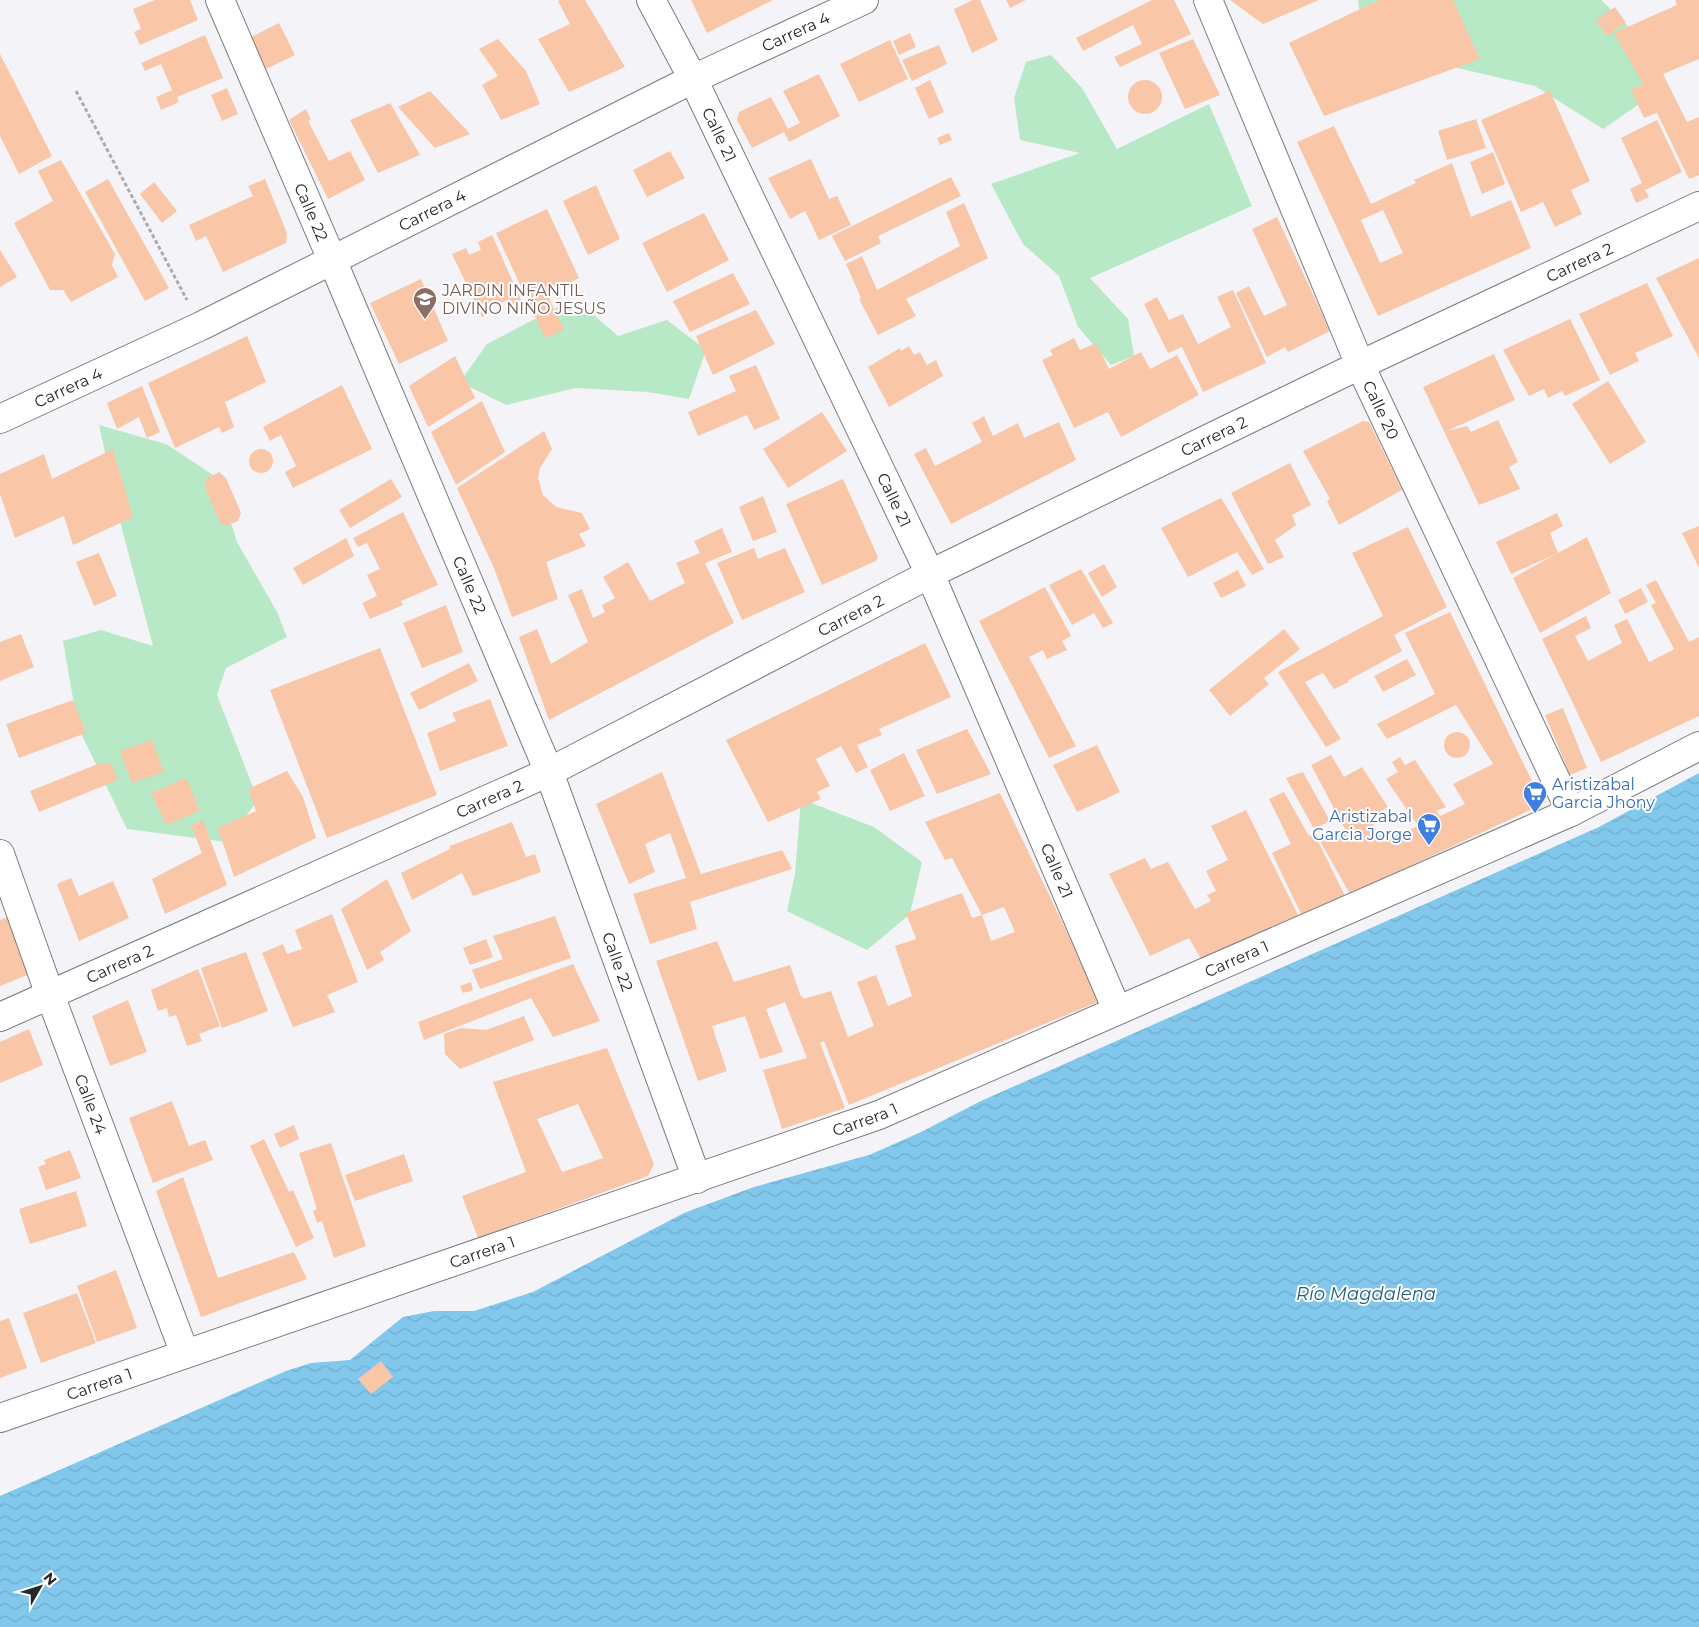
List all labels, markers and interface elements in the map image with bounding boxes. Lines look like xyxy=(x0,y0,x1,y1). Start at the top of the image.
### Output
street label: Carrera 4 xyxy=(759,8,833,56)
street label: Calle 21 xyxy=(698,104,740,165)
street label: Calle 22 xyxy=(290,180,332,244)
street label: Carrera 4 xyxy=(395,185,469,235)
street label: Carrera 2 xyxy=(1543,239,1616,286)
place label: JARDIN INFANTIL DIVINO NIÑO JESUS xyxy=(441,281,606,318)
school or university icon: JARDIN INFANTIL DIVINO NIÑO JESUS xyxy=(412,286,438,320)
street label: Carrera 4 xyxy=(31,364,106,412)
street label: Calle 20 xyxy=(1359,378,1403,443)
street label: Carrera 2 xyxy=(1178,412,1250,461)
street label: Calle 21 xyxy=(873,470,915,530)
street label: Calle 22 xyxy=(449,553,490,617)
street label: Carrera 2 xyxy=(815,591,887,641)
place label: Aristizabal Garcia Jhony xyxy=(1552,775,1655,812)
street label: Carrera 2 xyxy=(453,776,526,822)
supermarket icon: Aristizabal Garcia Jhony xyxy=(1522,780,1548,814)
place label: Aristizabal Garcia Jorge xyxy=(1312,807,1412,844)
supermarket icon: Aristizabal Garcia Jorge xyxy=(1416,812,1442,846)
street label: Calle 21 xyxy=(1037,840,1077,901)
street label: Calle 22 xyxy=(598,930,637,994)
street label: Carrera 1 xyxy=(1202,937,1272,981)
street label: Carrera 2 xyxy=(83,941,156,987)
street label: Calle 24 xyxy=(71,1072,111,1137)
street label: Carrera 1 xyxy=(830,1099,901,1140)
street label: Carrera 1 xyxy=(447,1232,518,1272)
water label: Río Magdalena xyxy=(1296,1283,1436,1305)
street label: Carrera 1 xyxy=(64,1364,135,1404)
north arrow xyxy=(15,1562,65,1612)
text: N xyxy=(40,1569,61,1589)

